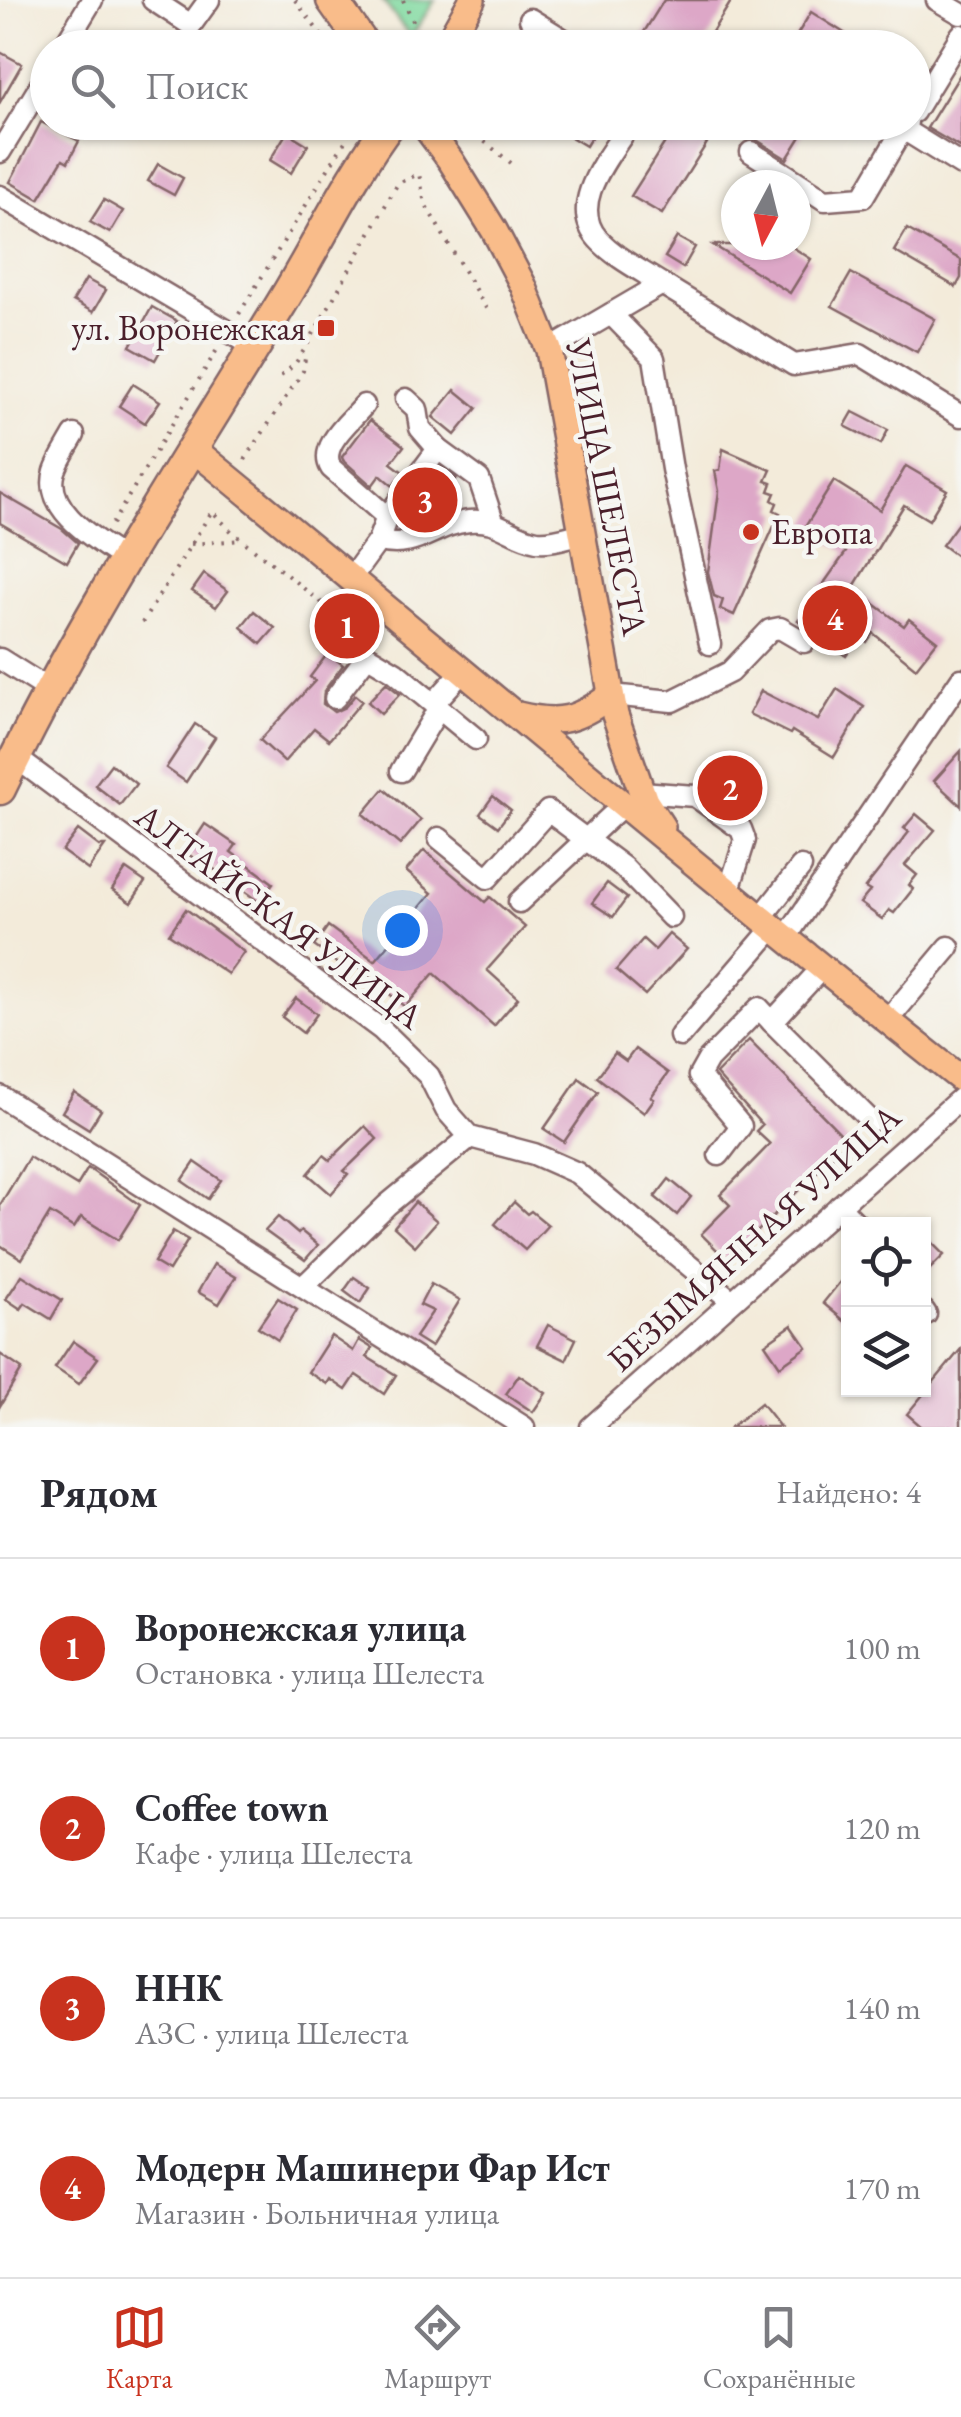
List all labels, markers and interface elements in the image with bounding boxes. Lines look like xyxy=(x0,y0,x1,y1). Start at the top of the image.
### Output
search box xyxy=(30,30,931,140)
icon: search xyxy=(65,58,120,113)
text: Поиск xyxy=(145,61,248,110)
north arrow xyxy=(721,170,811,260)
place label: ул. Воронежская xyxy=(72,305,306,351)
marker: ул. Воронежская xyxy=(315,317,337,339)
street label: УЛИЦА ШЕЛЕСТА xyxy=(556,334,658,640)
pin: 3 xyxy=(392,462,458,538)
place label: Европа xyxy=(771,509,873,555)
marker: Европа xyxy=(740,521,762,543)
pin: 4 xyxy=(802,580,868,656)
pin: 1 xyxy=(314,588,380,664)
pin: 2 xyxy=(698,750,762,826)
street label: АЛТАЙСКАЯ УЛИЦА xyxy=(126,792,433,1039)
your location xyxy=(377,905,428,956)
street label: БЕЗЫМЯННАЯ УЛИЦА xyxy=(598,1093,910,1381)
map controls xyxy=(841,1217,931,1397)
button: locate xyxy=(841,1217,931,1307)
button: layers xyxy=(841,1307,931,1397)
text: Рядом xyxy=(40,1465,158,1520)
text: Найдено: 4 xyxy=(776,1471,921,1513)
text: Воронежская улица xyxy=(135,1603,466,1652)
text: 1 xyxy=(64,1627,81,1669)
text: 100 m xyxy=(844,1627,921,1669)
text: Остановка · улица Шелеста xyxy=(135,1652,484,1694)
text: Coffee town xyxy=(135,1783,329,1832)
text: 2 xyxy=(64,1807,81,1849)
text: 120 m xyxy=(844,1807,921,1849)
text: Кафе · улица Шелеста xyxy=(135,1832,412,1874)
text: ННК xyxy=(135,1963,223,2012)
text: 3 xyxy=(64,1987,81,2029)
text: 140 m xyxy=(844,1987,921,2029)
text: АЗС · улица Шелеста xyxy=(135,2012,409,2054)
text: Модерн Машинери Фар Ист xyxy=(135,2143,610,2192)
text: 4 xyxy=(64,2167,81,2209)
text: 170 m xyxy=(844,2167,921,2209)
text: Магазин · Больничная улица xyxy=(135,2192,499,2234)
tab: Карта xyxy=(106,2300,173,2396)
tab: Маршрут xyxy=(384,2300,491,2396)
tab: Сохранённые xyxy=(703,2300,855,2396)

